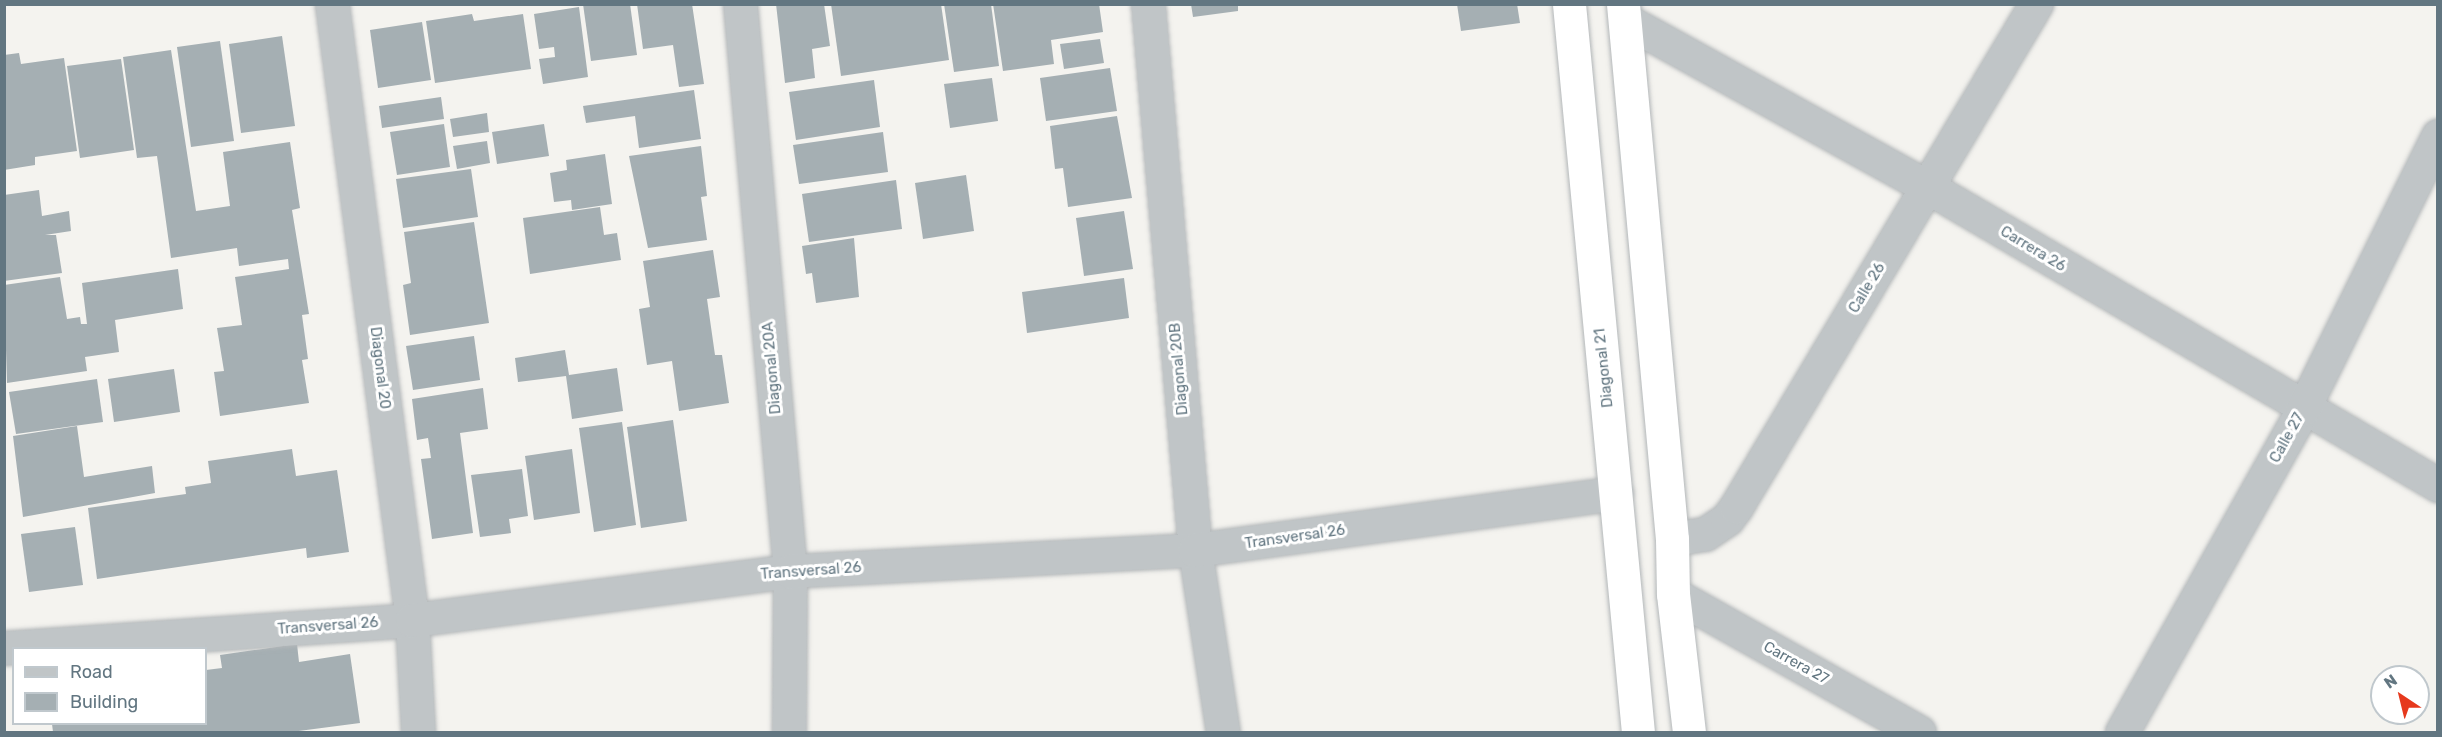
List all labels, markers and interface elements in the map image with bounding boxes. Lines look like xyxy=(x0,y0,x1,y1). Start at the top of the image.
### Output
street label: Carrera 26 xyxy=(1997,222,2069,276)
street label: Calle 26 xyxy=(1845,260,1889,316)
street label: Diagonal 20A xyxy=(759,321,785,415)
street label: Diagonal 20B xyxy=(1166,322,1192,416)
street label: Diagonal 20 xyxy=(366,326,394,410)
street label: Diagonal 21 xyxy=(1591,327,1617,409)
street label: Calle 27 xyxy=(2266,410,2308,466)
street label: Transversal 26 xyxy=(1244,521,1346,553)
street label: Transversal 26 xyxy=(760,558,862,584)
street label: Transversal 26 xyxy=(277,613,379,639)
street label: Carrera 27 xyxy=(1760,638,1832,688)
legend xyxy=(12,647,207,725)
text: Road xyxy=(70,661,113,683)
north arrow xyxy=(2370,665,2430,725)
text: N xyxy=(2380,670,2401,693)
text: Building xyxy=(70,691,138,713)

